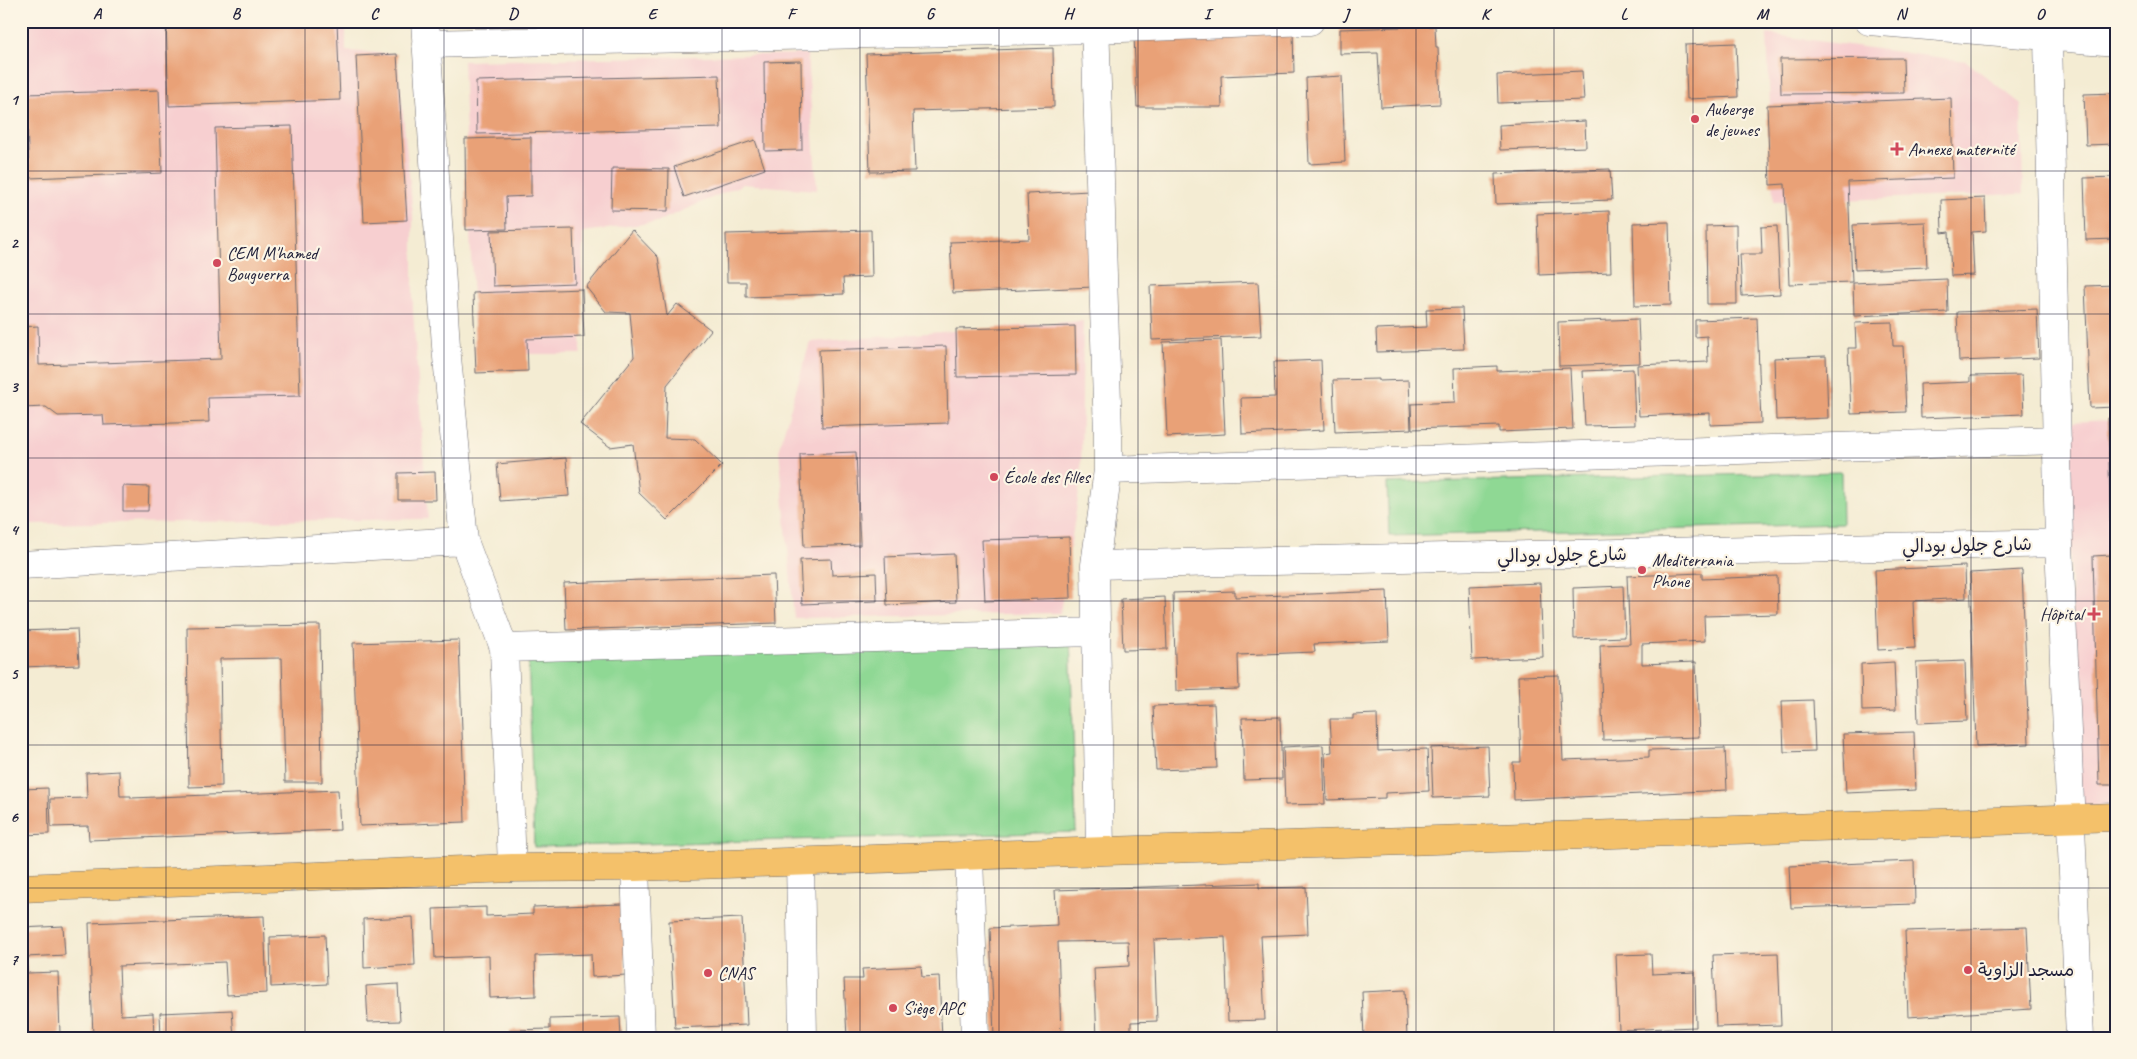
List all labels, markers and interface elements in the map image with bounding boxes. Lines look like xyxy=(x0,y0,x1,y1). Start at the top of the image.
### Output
text: A xyxy=(93,4,103,24)
text: B xyxy=(232,4,242,24)
text: C xyxy=(370,4,380,24)
text: D xyxy=(508,4,519,24)
text: E xyxy=(648,4,659,24)
text: F xyxy=(787,4,798,24)
text: G xyxy=(926,4,936,24)
text: H xyxy=(1063,4,1075,24)
text: I xyxy=(1204,4,1214,24)
text: J xyxy=(1342,4,1351,24)
text: K xyxy=(1481,4,1493,24)
text: L xyxy=(1621,4,1629,24)
text: M xyxy=(1756,4,1770,24)
text: N xyxy=(1896,4,1909,24)
text: O xyxy=(2036,4,2046,24)
text: 1 xyxy=(10,90,19,110)
place label: Auberge de jeunes xyxy=(1705,98,1760,141)
marker: Auberge de jeunes xyxy=(1689,113,1701,125)
place label: Annexe maternité xyxy=(1908,138,2017,160)
marker: Annexe maternité xyxy=(1890,142,1904,156)
text: 2 xyxy=(10,233,19,253)
place label: CEM M'hamed Bouguerra xyxy=(227,242,320,285)
marker: CEM M'hamed Bouguerra xyxy=(211,257,223,269)
text: 3 xyxy=(10,377,19,397)
place label: École des filles xyxy=(1004,466,1091,488)
marker: École des filles xyxy=(988,471,1000,483)
text: 4 xyxy=(10,520,19,540)
street label: شارع جلول بودالي xyxy=(1902,533,2032,562)
street label: شارع جلول بودالي xyxy=(1497,543,1627,572)
place label: Mediterrania Phone xyxy=(1652,549,1734,592)
marker: Mediterrania Phone xyxy=(1636,564,1648,576)
place label: Hôpital xyxy=(2040,603,2086,625)
marker: Hôpital xyxy=(2087,607,2101,621)
text: 5 xyxy=(11,664,20,684)
text: 6 xyxy=(10,807,19,827)
text: 7 xyxy=(10,950,19,970)
place label: مسجد الزاوية xyxy=(1978,959,2074,981)
place label: CNAS xyxy=(718,962,757,984)
marker: مسجد الزاوية xyxy=(1962,964,1974,976)
marker: CNAS xyxy=(702,967,714,979)
place label: Siège APC xyxy=(903,997,966,1019)
marker: Siège APC xyxy=(887,1002,899,1014)

